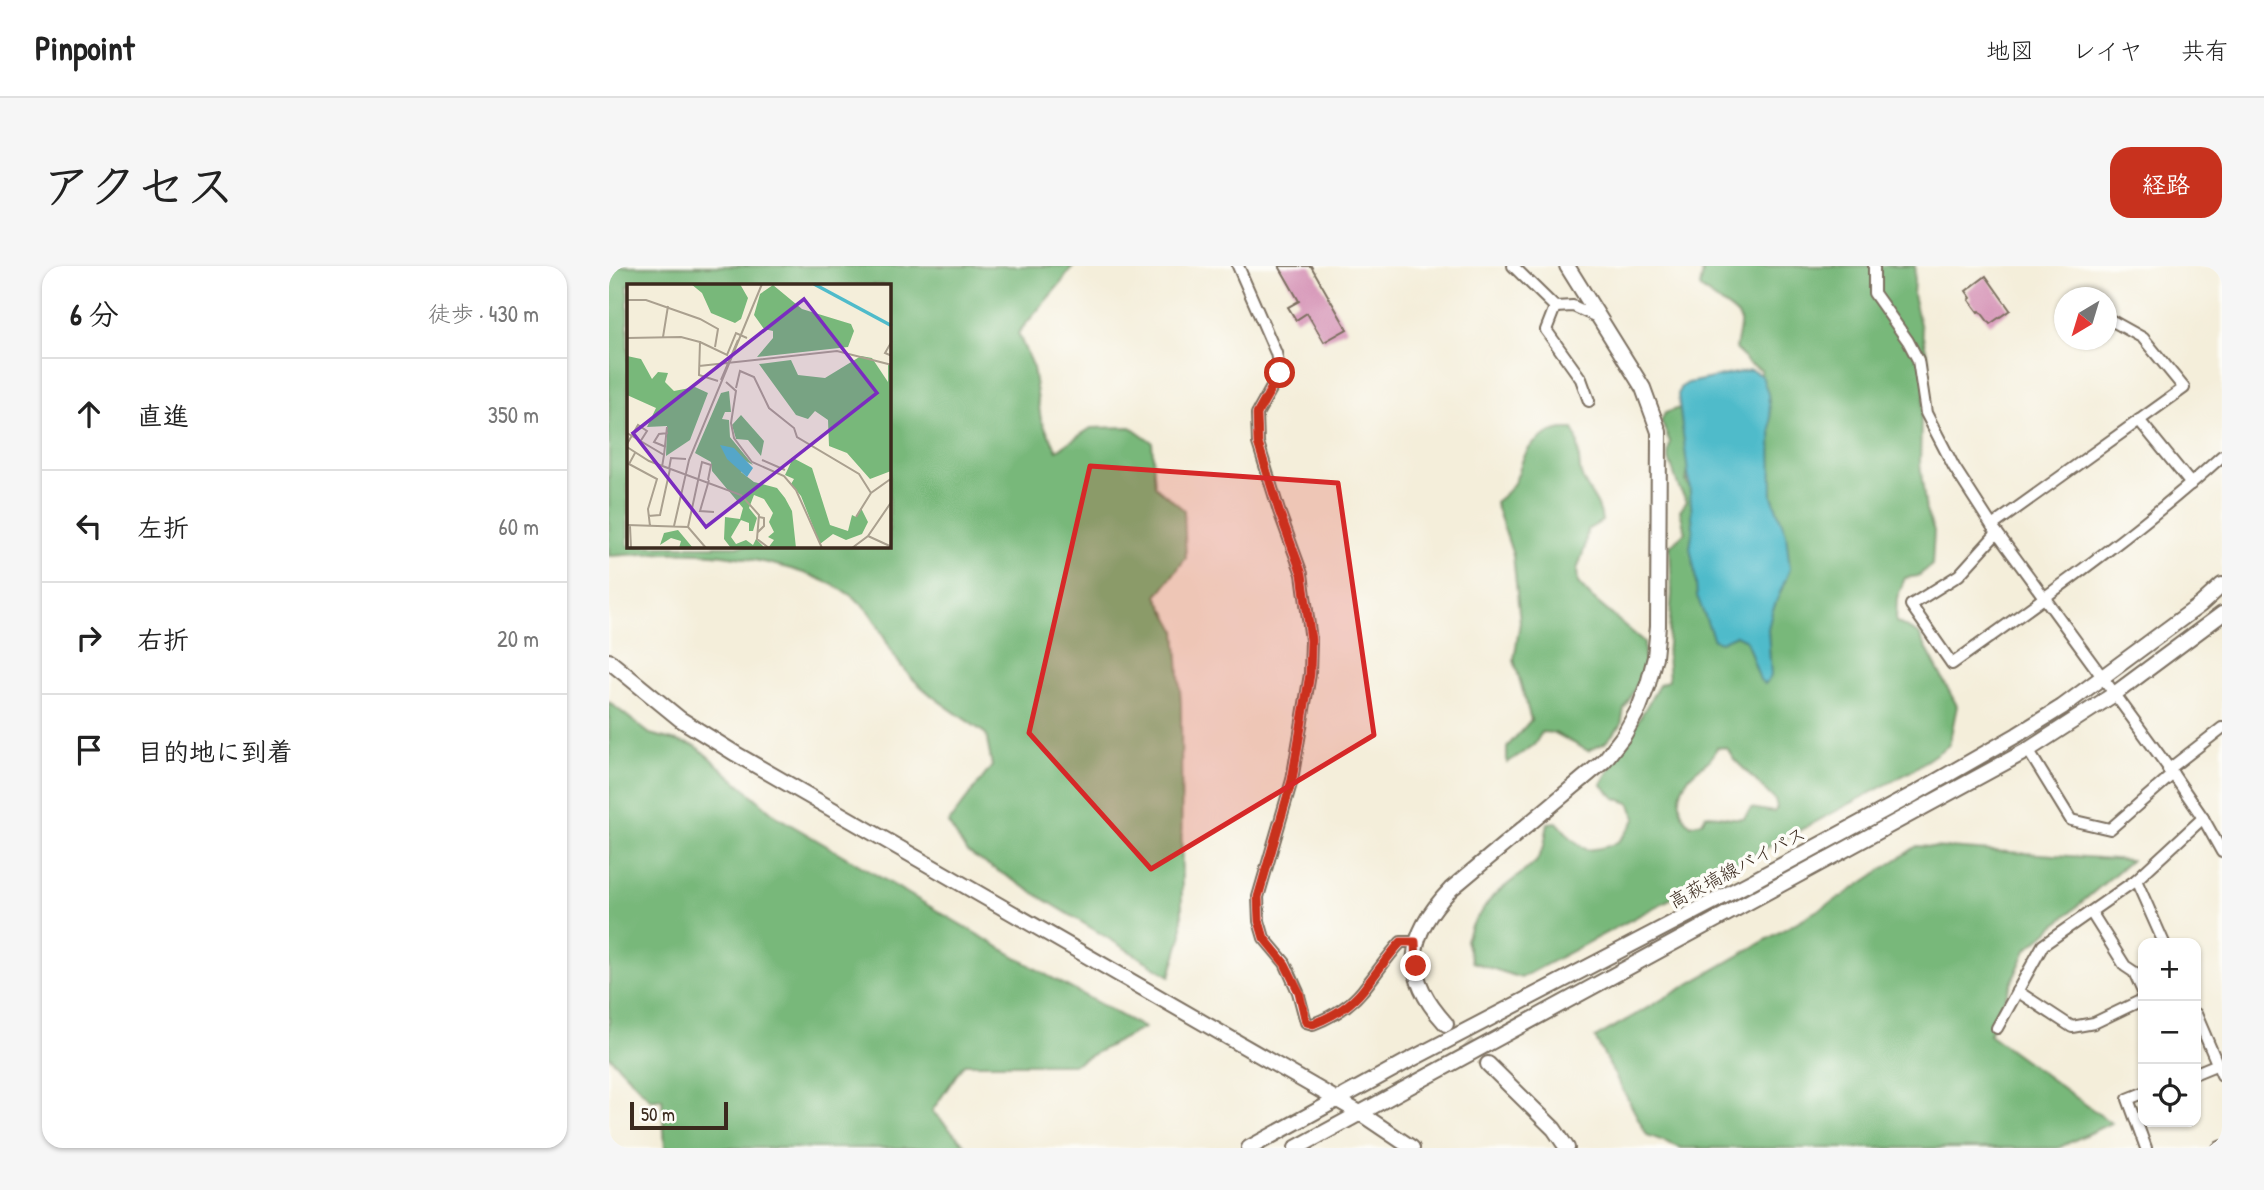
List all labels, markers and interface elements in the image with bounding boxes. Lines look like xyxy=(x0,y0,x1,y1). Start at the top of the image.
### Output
text: Pinpoint xyxy=(35,26,134,70)
text: 地図 xyxy=(1986,34,2034,66)
text: レイヤ xyxy=(2072,34,2143,66)
text: 共有 xyxy=(2181,34,2229,66)
button: 経路 xyxy=(2110,147,2222,218)
text: アクセス xyxy=(42,152,235,218)
inset map xyxy=(627,284,891,548)
north arrow xyxy=(2054,287,2117,350)
text: 6 分 xyxy=(70,294,119,334)
text: 徒歩 · 430 m xyxy=(428,298,539,329)
route start xyxy=(1264,357,1295,388)
icon: ahead xyxy=(70,395,108,433)
text: 直進 xyxy=(137,398,189,433)
text: 350 m xyxy=(488,399,539,430)
icon: left xyxy=(70,507,108,545)
text: 左折 xyxy=(137,510,189,545)
text: 60 m xyxy=(499,511,539,542)
icon: right xyxy=(70,619,108,657)
text: 右折 xyxy=(137,622,189,657)
text: 20 m xyxy=(497,623,539,654)
icon: arrive xyxy=(70,731,108,769)
text: 目的地に到着 xyxy=(137,734,293,769)
street label: 高萩塙線バイパス xyxy=(1664,820,1810,914)
map controls xyxy=(2138,938,2201,1127)
button: + xyxy=(2138,938,2201,1001)
route end xyxy=(1400,950,1431,981)
button: − xyxy=(2138,1001,2201,1064)
button: locate xyxy=(2138,1064,2201,1127)
scale bar xyxy=(630,1099,728,1131)
text: 50 m xyxy=(641,1101,675,1127)

